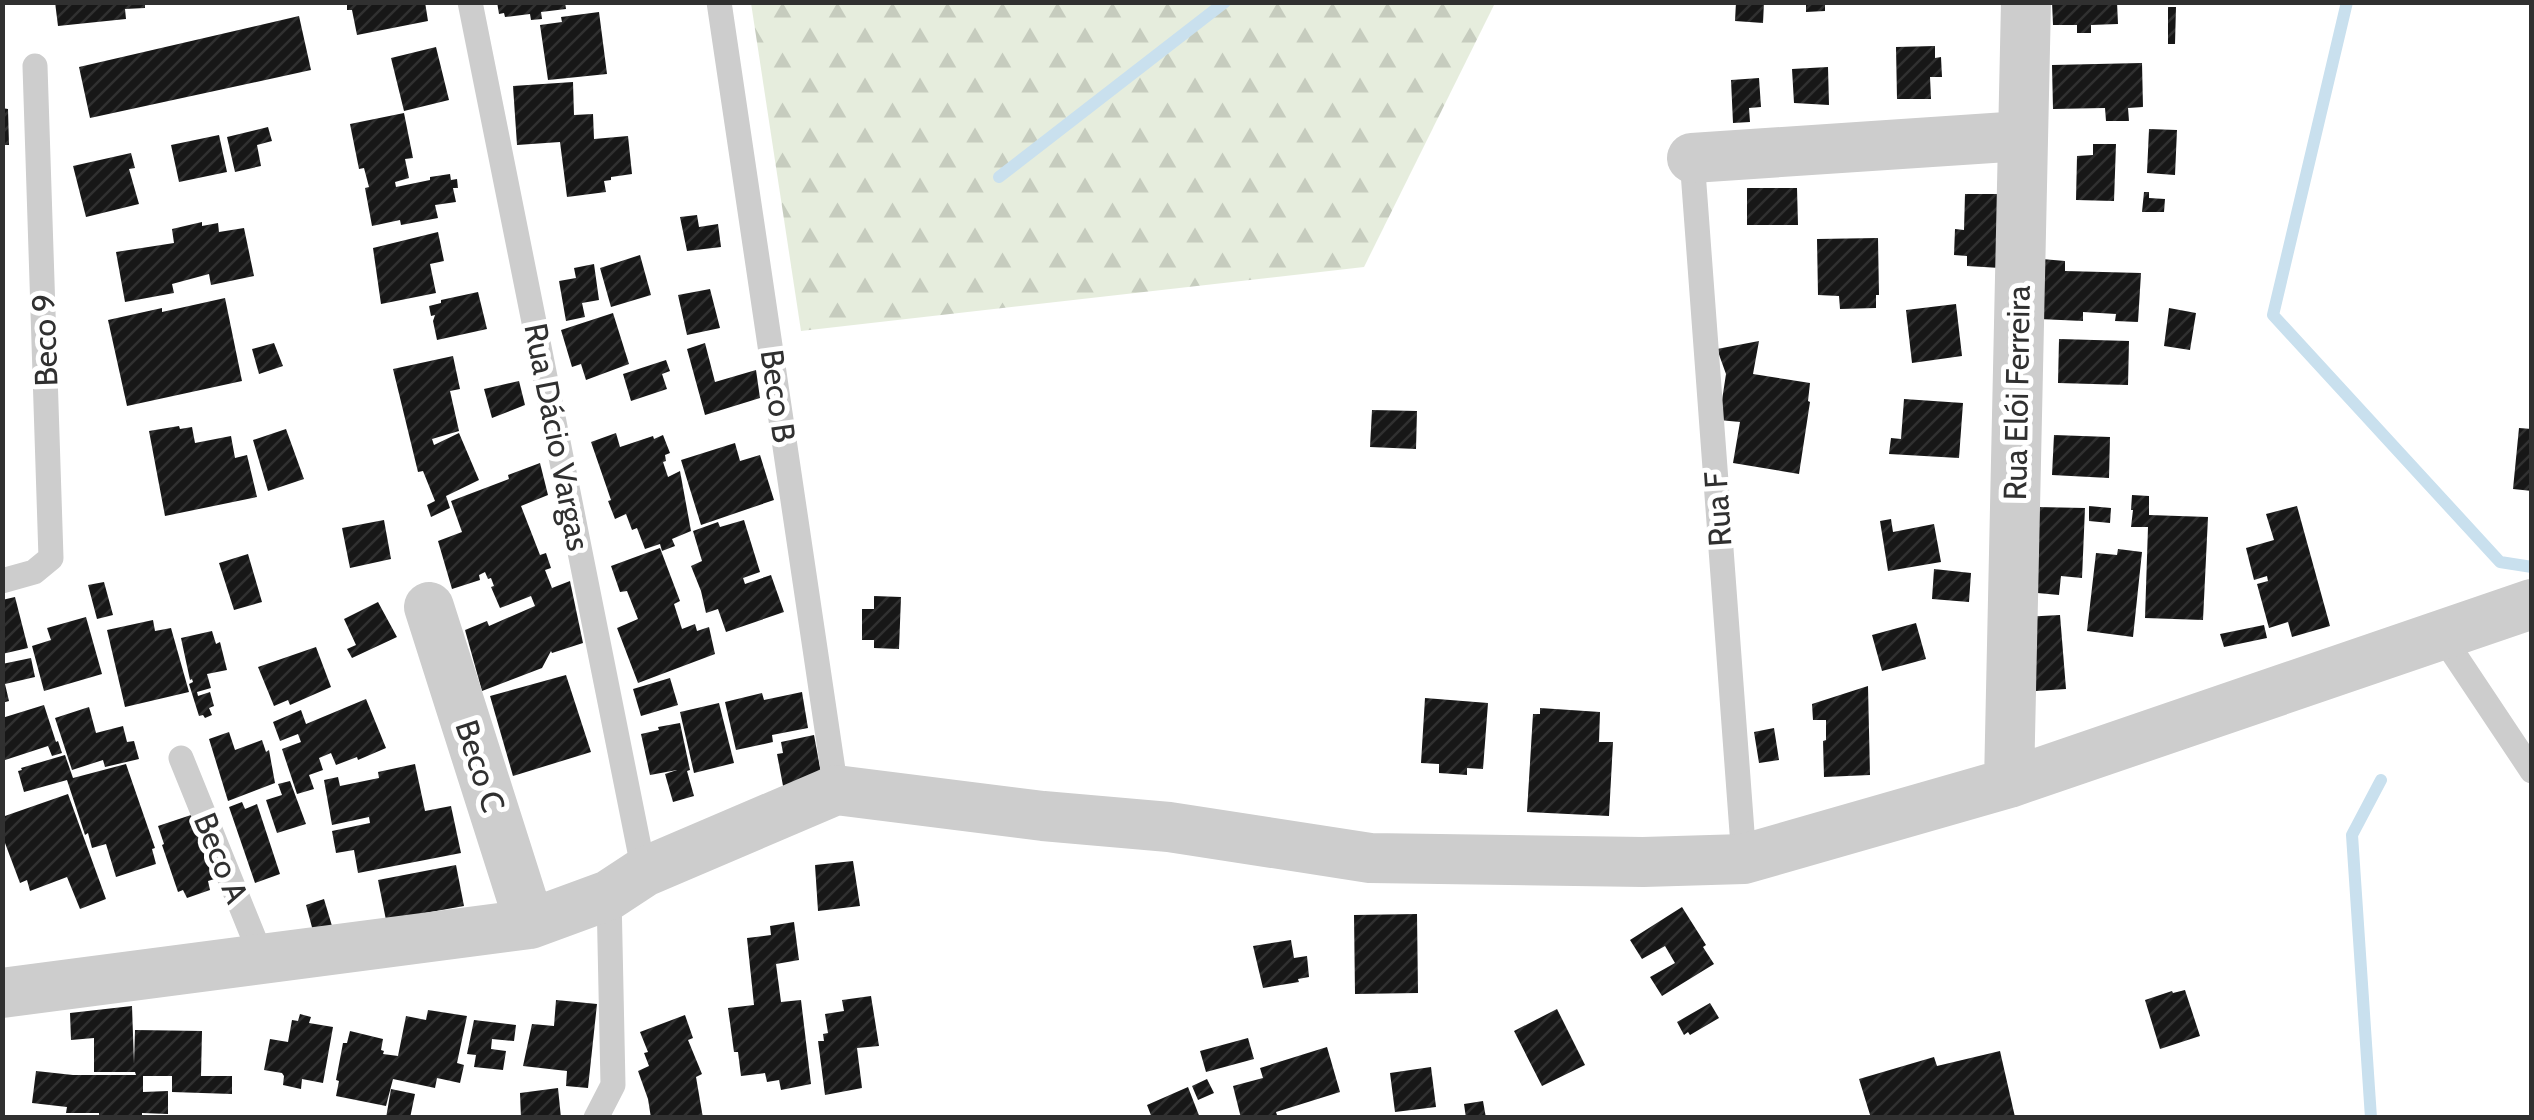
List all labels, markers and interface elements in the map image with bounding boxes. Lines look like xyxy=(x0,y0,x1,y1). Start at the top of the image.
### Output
street label: Rua Elói Ferreira xyxy=(1995,285,2038,501)
street label: Beco 9 xyxy=(23,293,66,387)
street label: Rua Dácio Vargas xyxy=(516,320,599,554)
street label: Beco B xyxy=(753,347,804,445)
street label: Rua F xyxy=(1695,470,1740,548)
street label: Beco C xyxy=(447,715,514,817)
street label: Beco A xyxy=(186,807,257,909)

